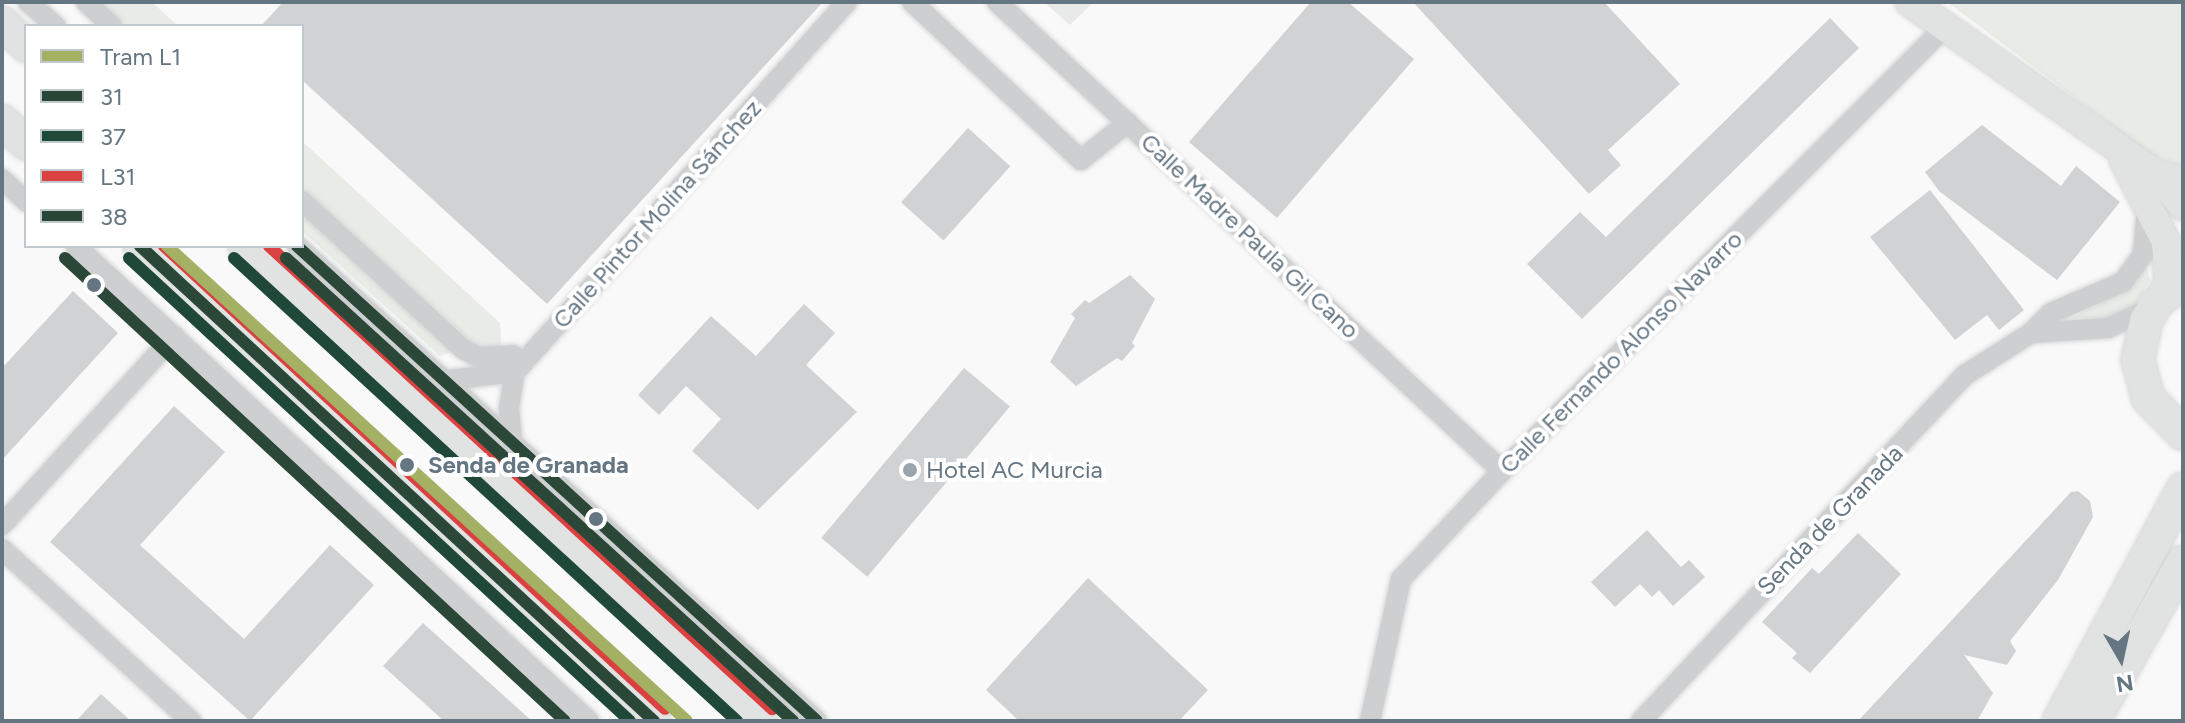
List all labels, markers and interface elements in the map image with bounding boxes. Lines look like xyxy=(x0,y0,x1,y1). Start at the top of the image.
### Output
legend xyxy=(24,24,304,248)
text: Tram L1 xyxy=(100,42,181,71)
text: 31 xyxy=(100,82,123,111)
street label: Calle Pintor Molina Sánchez xyxy=(547,94,767,334)
text: 37 xyxy=(100,122,126,151)
street label: Calle Madre Paula Gil Cano xyxy=(1135,127,1365,345)
text: L31 xyxy=(100,162,135,191)
text: 38 xyxy=(100,202,128,231)
street label: Calle Fernando Alonso Navarro xyxy=(1494,225,1748,479)
unlabelled marker xyxy=(86,277,102,293)
street label: Senda de Granada xyxy=(1751,439,1909,601)
marker: Senda de Granada xyxy=(393,451,421,479)
place label: Senda de Granada xyxy=(428,451,629,479)
place label: Hotel AC Murcia xyxy=(926,456,1103,484)
marker: Hotel AC Murcia xyxy=(901,461,919,479)
unlabelled marker xyxy=(588,511,604,527)
north arrow xyxy=(2081,619,2161,699)
text: N xyxy=(2114,669,2135,698)

